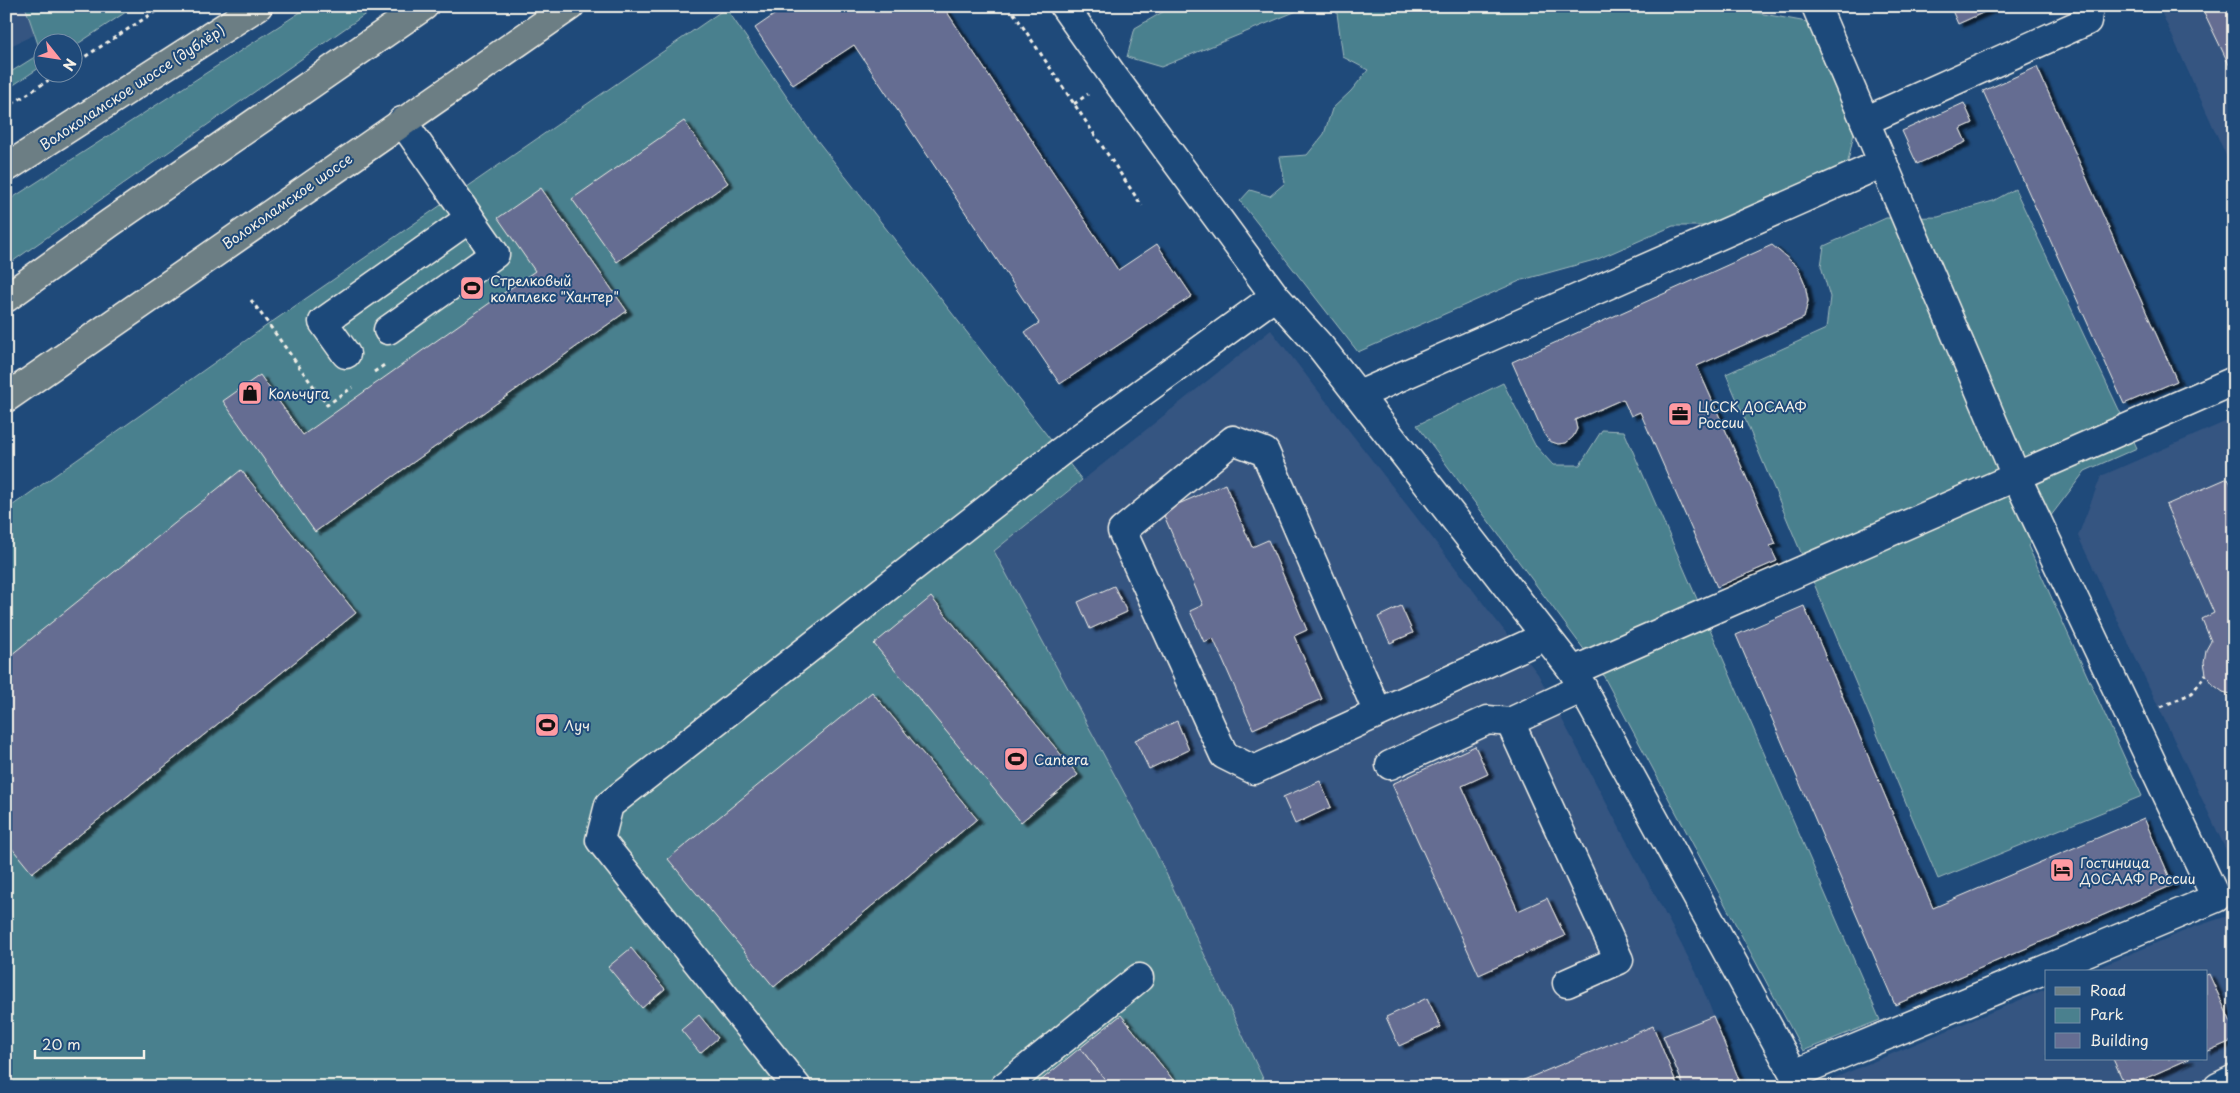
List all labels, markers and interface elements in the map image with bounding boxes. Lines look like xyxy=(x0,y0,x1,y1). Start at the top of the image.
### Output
street label: Волоколамское шоссе (дублёр) xyxy=(35,19,229,155)
north arrow xyxy=(32,32,82,82)
text: N xyxy=(58,55,82,75)
street label: Волоколамское шоссе xyxy=(218,148,356,254)
place label: Стрелковый комплекс "Хантер" xyxy=(490,270,619,307)
sports icon: Стрелковый комплекс "Хантер" xyxy=(459,275,485,301)
shop icon: Кольчуга xyxy=(237,380,263,406)
place label: Кольчуга xyxy=(268,383,330,404)
place label: ЦССК ДОСААФ России xyxy=(1698,396,1807,433)
office icon: ЦССК ДОСААФ России xyxy=(1667,401,1693,427)
sports icon: Луч xyxy=(534,712,560,738)
place label: Луч xyxy=(564,715,590,736)
sports icon: Cantera xyxy=(1003,746,1029,772)
place label: Cantera xyxy=(1034,749,1089,770)
place label: Гостиница ДОСААФ России xyxy=(2079,852,2195,889)
hotel icon: Гостиница ДОСААФ России xyxy=(2049,857,2075,883)
legend xyxy=(2045,970,2208,1060)
text: Road xyxy=(2090,978,2126,1001)
text: Park xyxy=(2090,1002,2124,1025)
scale bar xyxy=(35,1028,144,1060)
text: Building xyxy=(2090,1028,2149,1051)
text: 20 m xyxy=(42,1032,81,1055)

